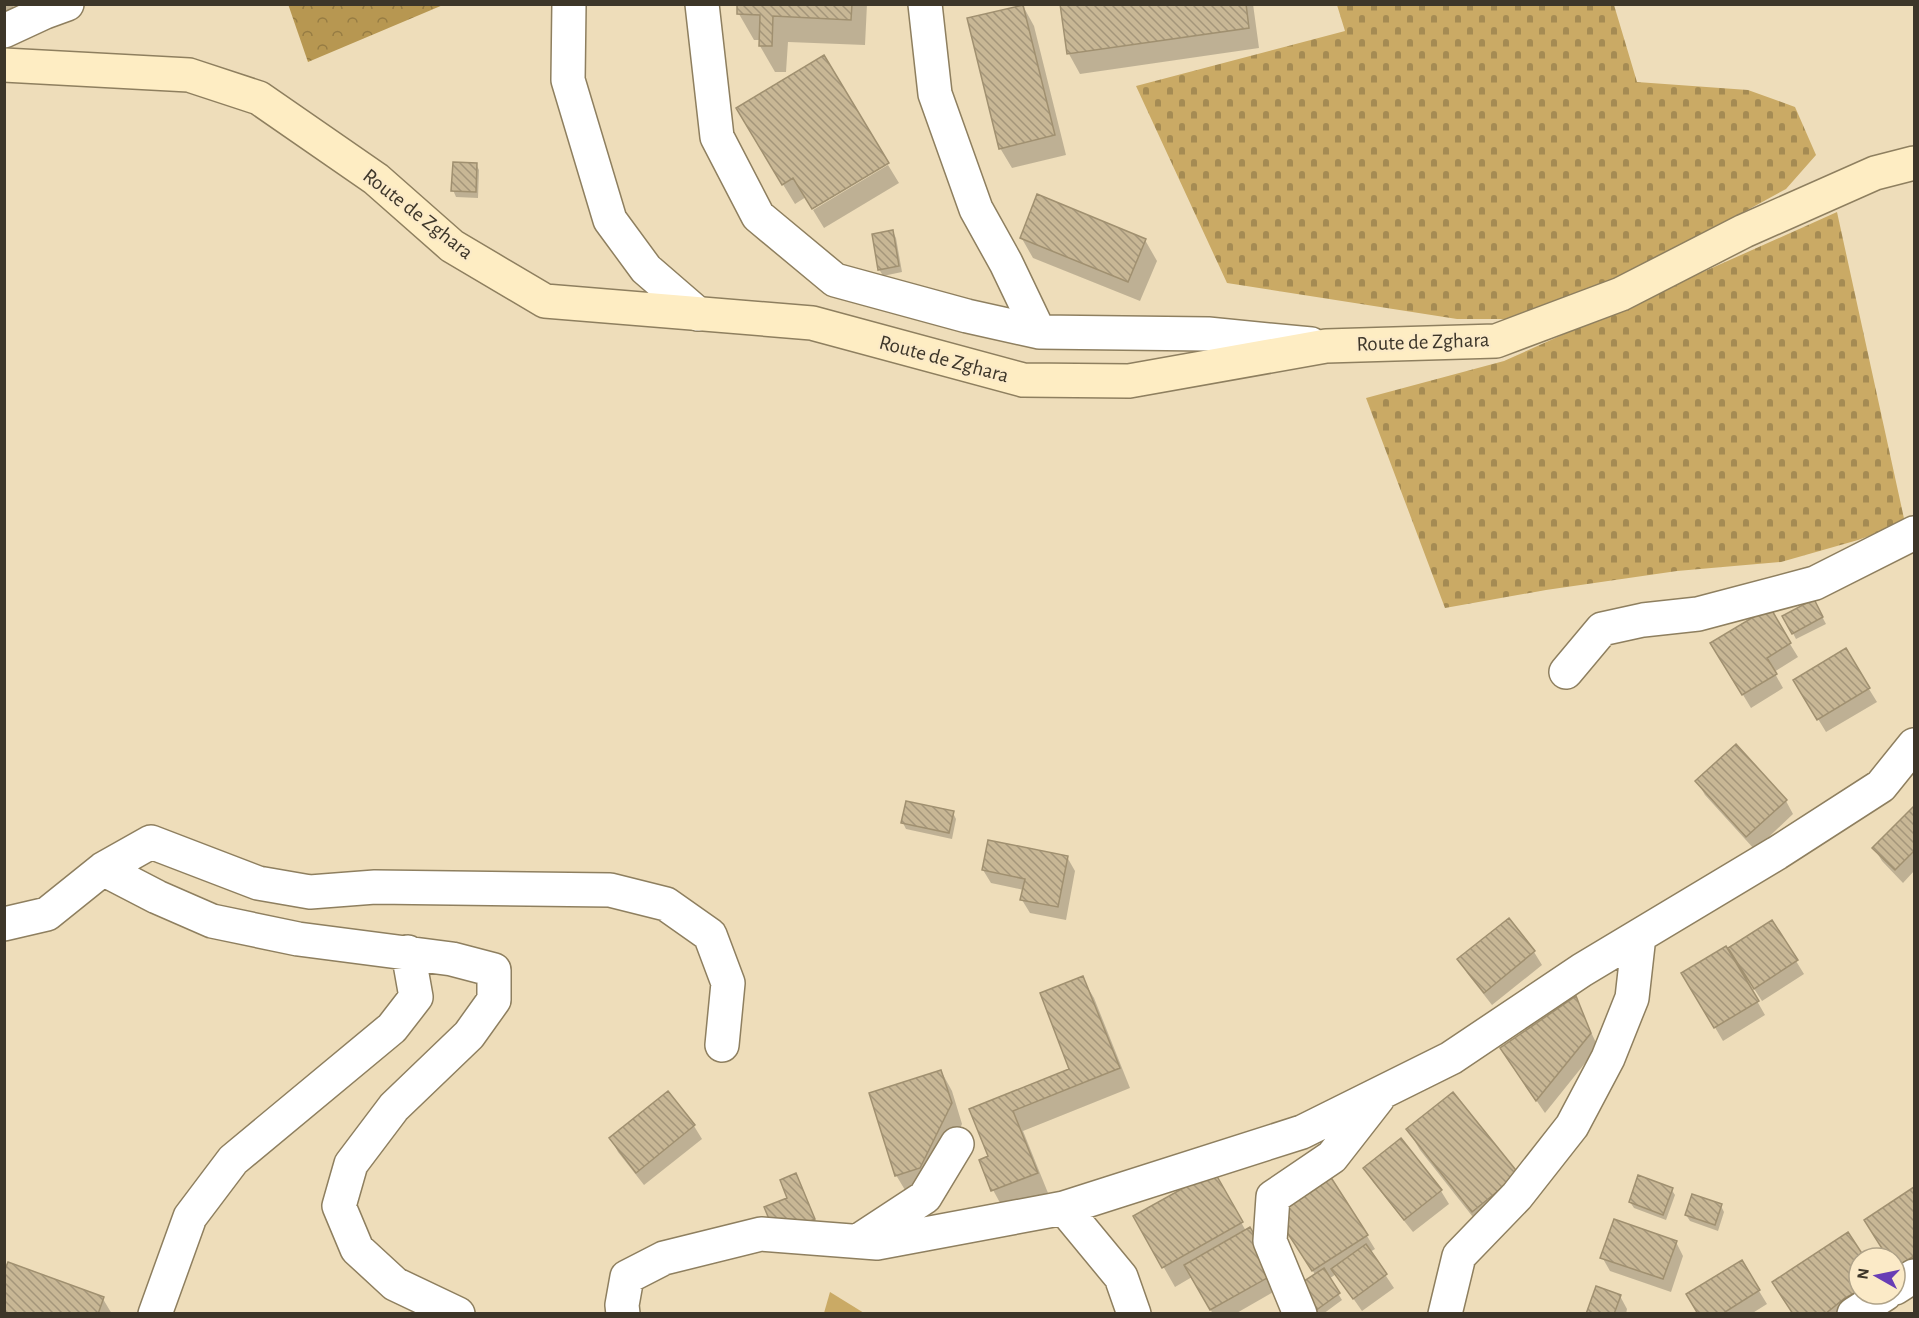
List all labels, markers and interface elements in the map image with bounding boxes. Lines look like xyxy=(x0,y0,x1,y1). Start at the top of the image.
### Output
street label: Route de Zghara xyxy=(359,165,477,263)
street label: Route de Zghara xyxy=(1356,329,1490,355)
street label: Route de Zghara xyxy=(877,332,1011,386)
north arrow xyxy=(1847,1246,1907,1306)
text: N xyxy=(1854,1267,1872,1281)

